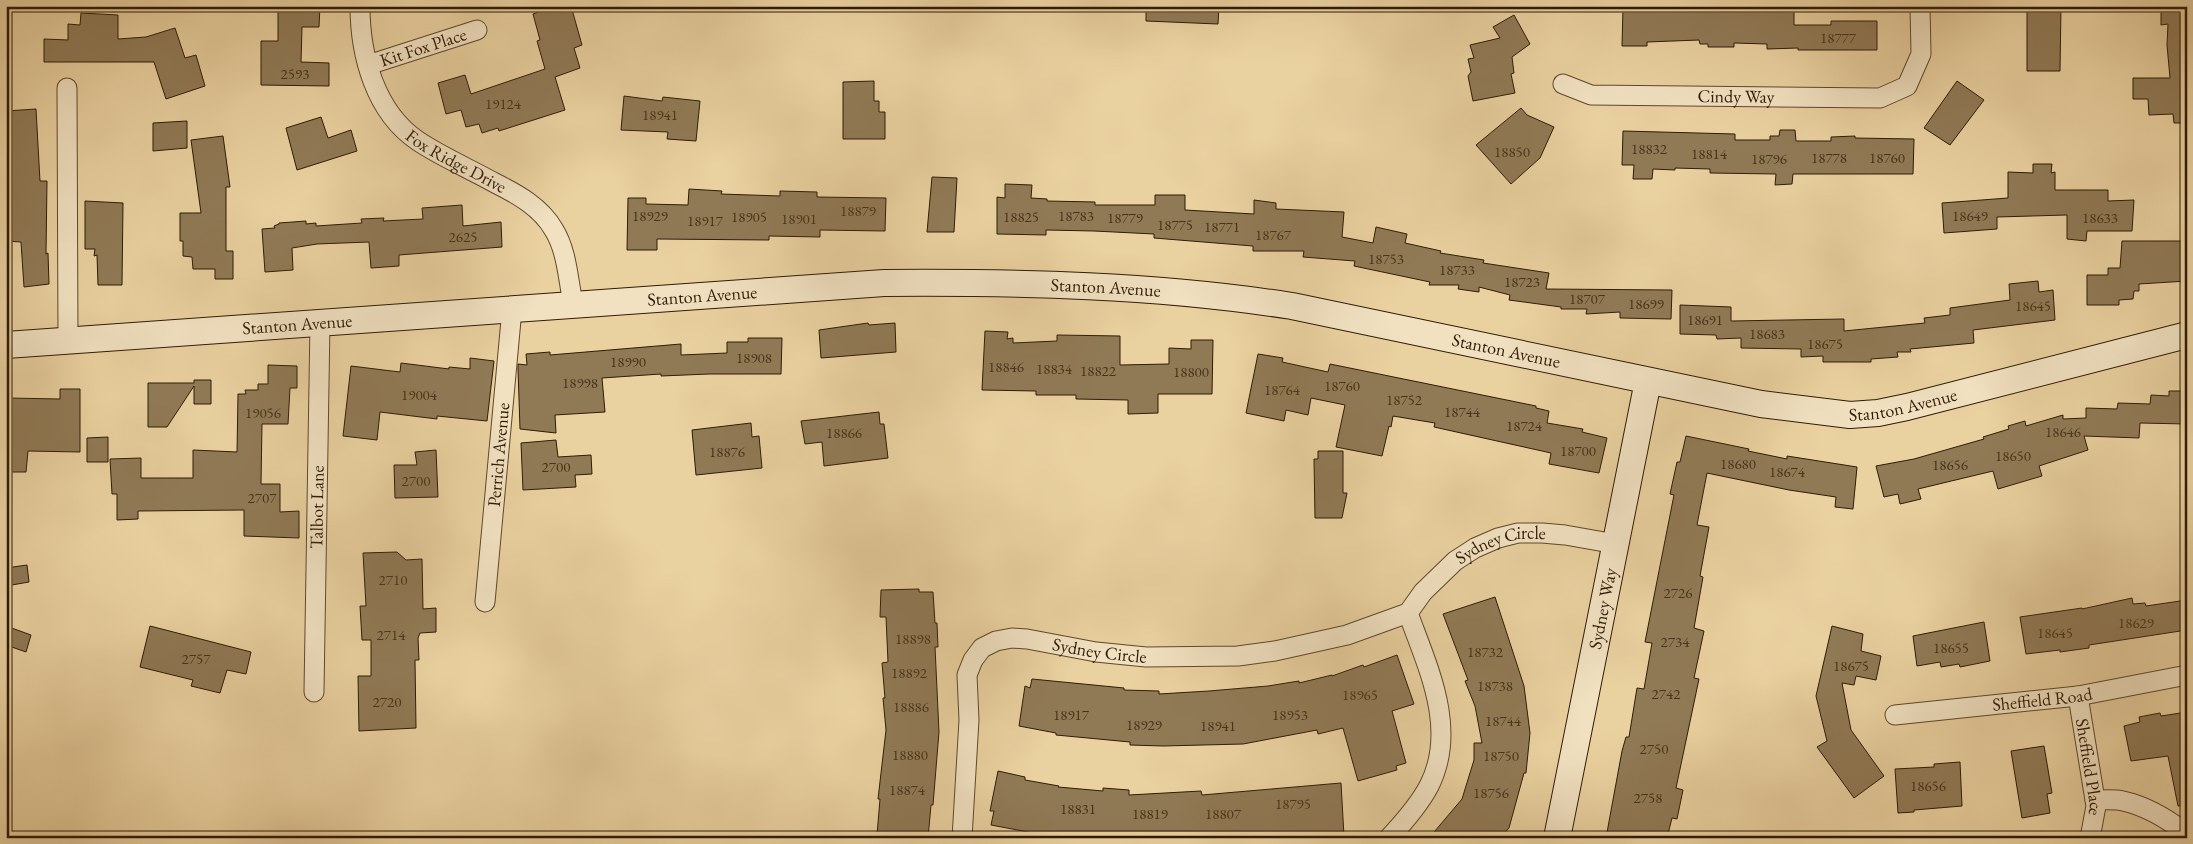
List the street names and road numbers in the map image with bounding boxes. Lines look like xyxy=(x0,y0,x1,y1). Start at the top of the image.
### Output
street label: Kit Fox Place xyxy=(377,22,469,71)
street label: Cindy Way xyxy=(1697,84,1775,108)
street label: Fox Ridge Drive xyxy=(401,124,511,198)
street label: Stanton Avenue xyxy=(1050,273,1162,302)
street label: Stanton Avenue xyxy=(646,280,758,311)
street label: Stanton Avenue xyxy=(241,309,353,339)
street label: Stanton Avenue xyxy=(1450,328,1562,373)
street label: Stanton Avenue xyxy=(1848,383,1959,426)
street label: Perrich Avenue xyxy=(482,402,514,508)
street label: Talbot Lane xyxy=(304,465,329,549)
street label: Sydney Circle xyxy=(1450,521,1547,569)
street label: Sydney Way xyxy=(1583,566,1622,651)
street label: Sydney Circle xyxy=(1051,632,1148,668)
street label: Sheffield Road xyxy=(1991,681,2095,716)
street label: Sheffield Place xyxy=(2071,717,2108,818)

